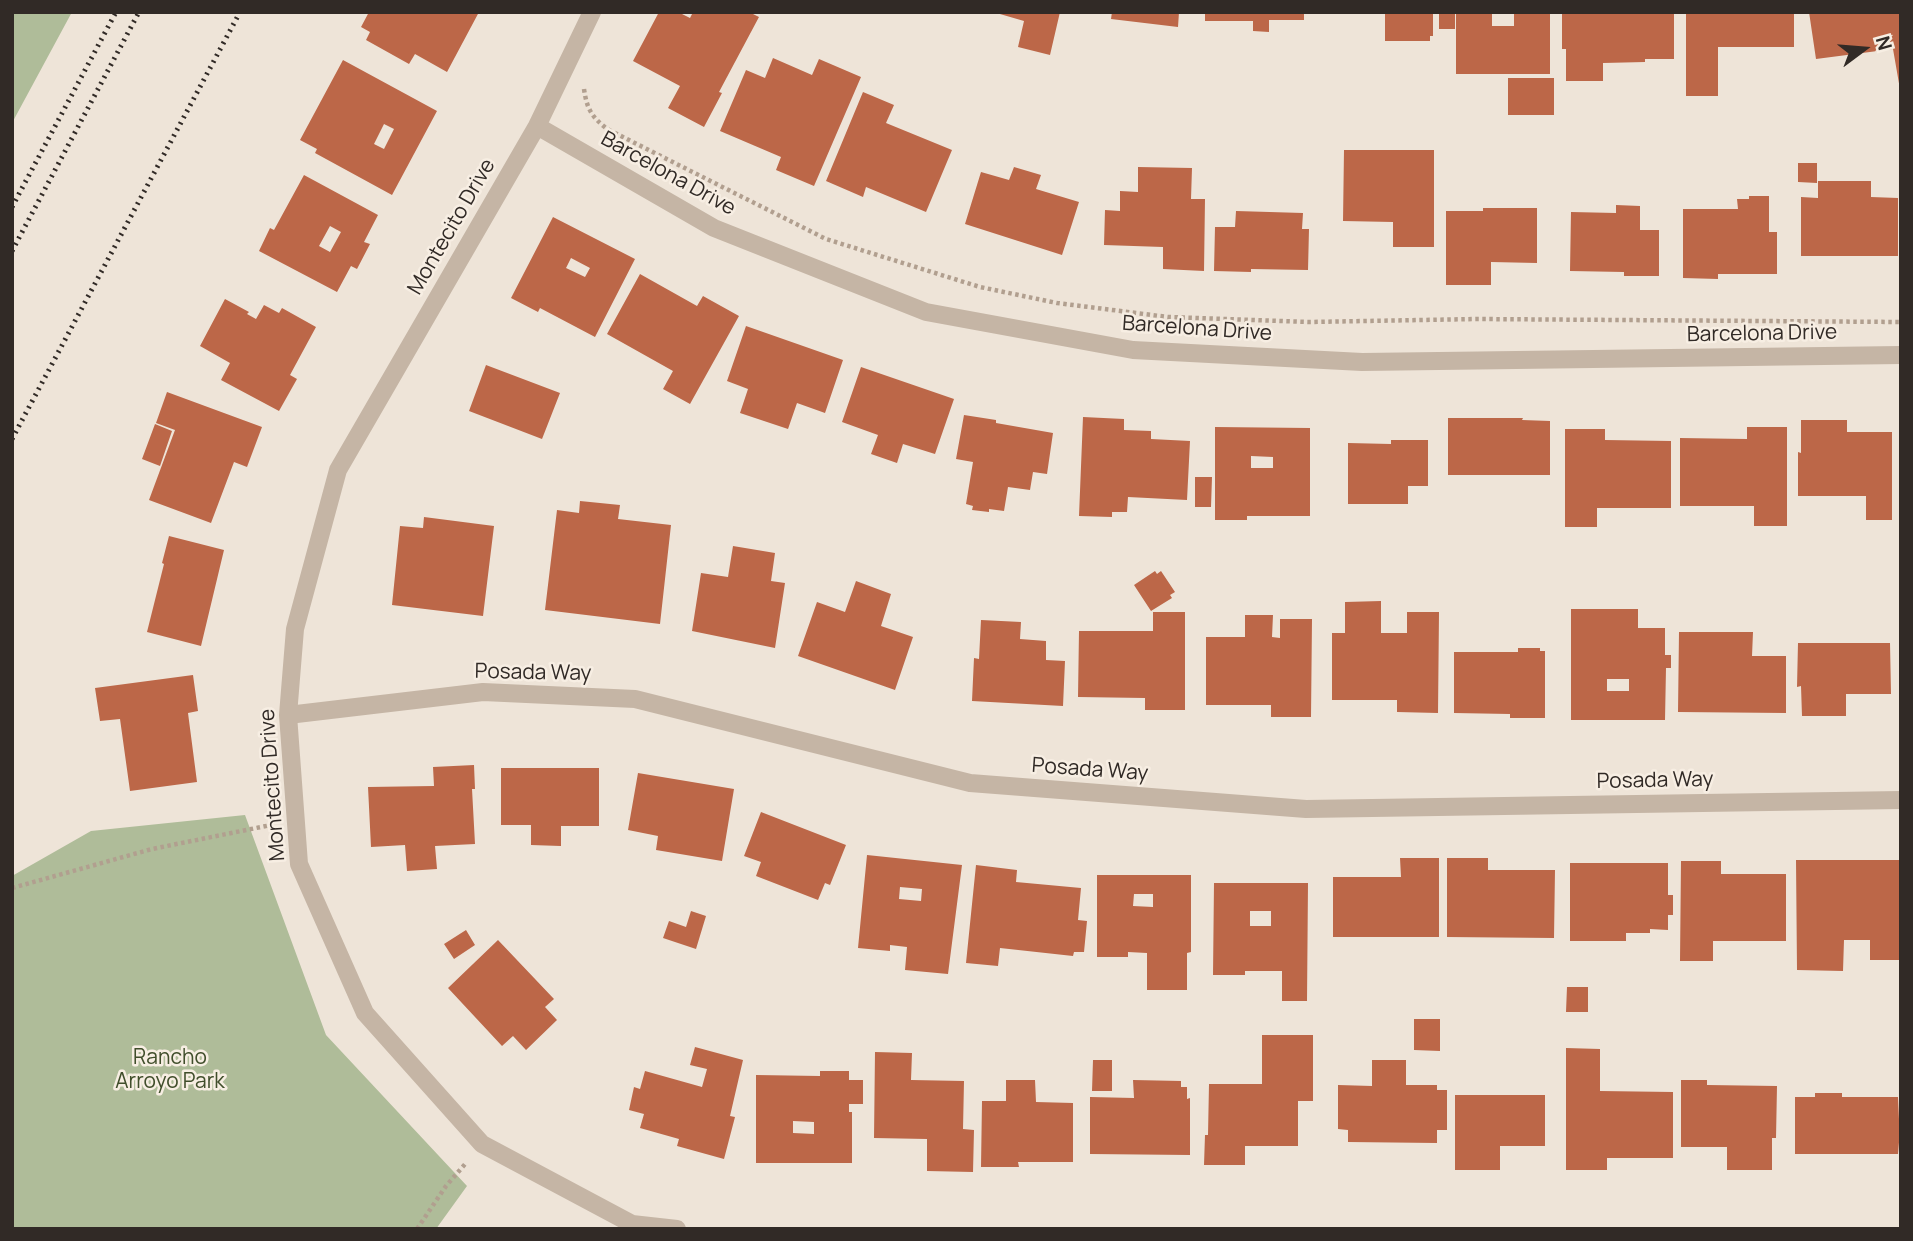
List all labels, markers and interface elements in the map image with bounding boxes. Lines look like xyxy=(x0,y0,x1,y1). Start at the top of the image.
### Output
north arrow xyxy=(1829,14,1899,84)
text: N xyxy=(1870,33,1899,53)
street label: Barcelona Drive xyxy=(596,127,740,221)
street label: Montecito Drive xyxy=(403,155,501,299)
street label: Barcelona Drive xyxy=(1121,311,1273,347)
street label: Barcelona Drive xyxy=(1687,320,1837,348)
street label: Posada Way xyxy=(474,659,592,687)
street label: Montecito Drive xyxy=(255,708,291,862)
street label: Posada Way xyxy=(1031,753,1149,787)
street label: Posada Way xyxy=(1596,767,1714,795)
park label: Rancho Arroyo Park xyxy=(115,1045,225,1095)

